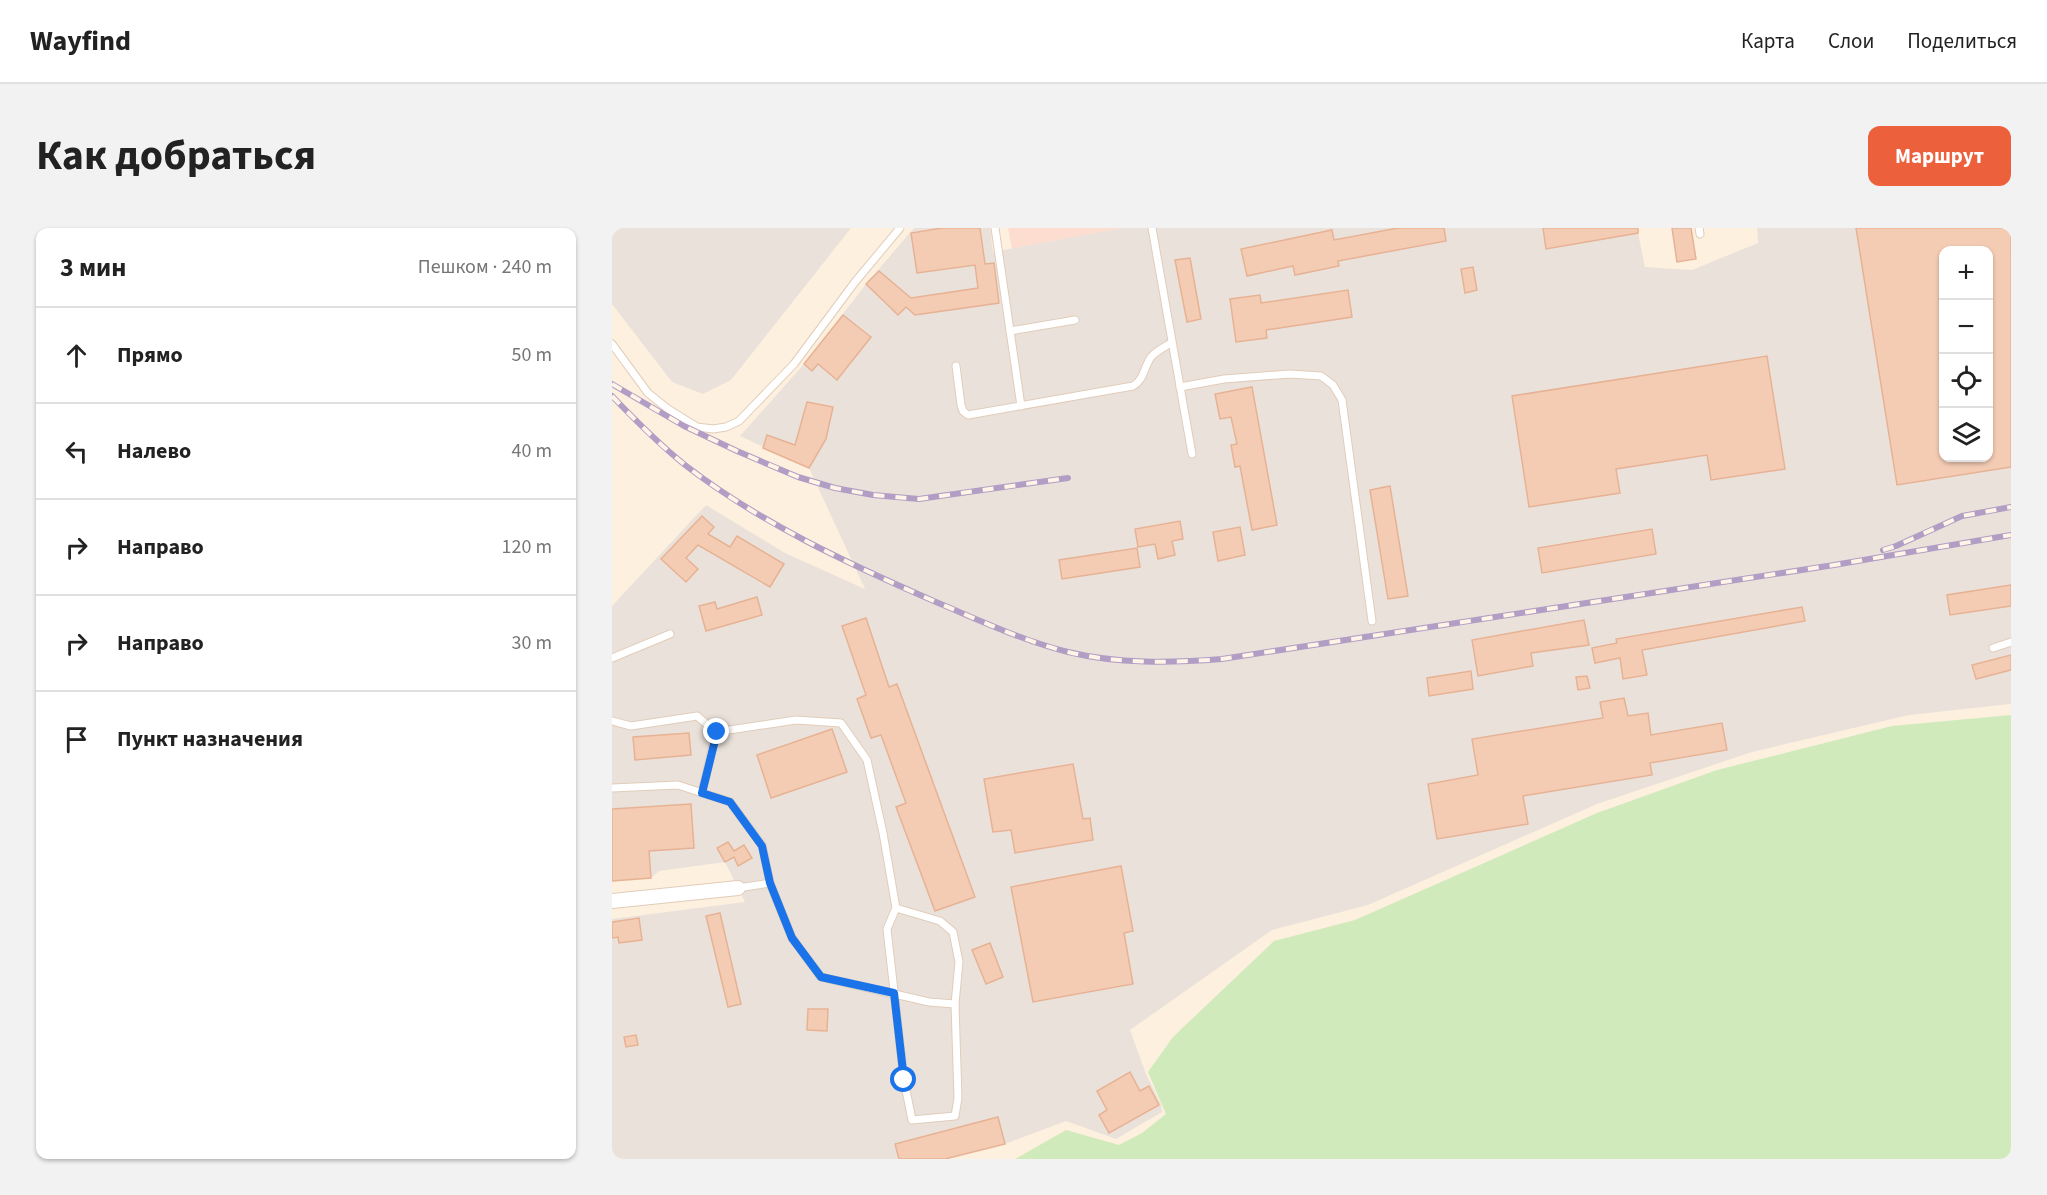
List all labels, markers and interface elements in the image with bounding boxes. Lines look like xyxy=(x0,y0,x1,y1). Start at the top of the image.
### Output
text: Wayfind xyxy=(30,21,131,61)
text: Карта xyxy=(1741,26,1795,56)
text: Слои xyxy=(1828,26,1874,56)
text: Поделиться xyxy=(1907,26,2017,56)
text: Как добраться xyxy=(36,126,316,186)
button: Маршрут xyxy=(1868,126,2011,186)
map controls xyxy=(1939,246,1993,462)
button: + xyxy=(1939,246,1993,300)
text: 3 мин xyxy=(60,249,126,286)
text: Пешком · 240 m xyxy=(418,253,552,281)
button: − xyxy=(1939,300,1993,354)
icon: ahead xyxy=(60,339,93,372)
text: Прямо xyxy=(117,339,183,371)
text: 50 m xyxy=(512,341,552,369)
button: locate xyxy=(1939,354,1993,408)
button: layers xyxy=(1939,408,1993,462)
icon: left xyxy=(60,435,93,468)
text: Налево xyxy=(117,435,191,467)
text: 40 m xyxy=(512,437,552,465)
icon: right xyxy=(60,531,93,564)
text: Направо xyxy=(117,531,204,563)
text: 120 m xyxy=(502,533,552,561)
icon: right xyxy=(60,627,93,660)
text: Направо xyxy=(117,627,204,659)
text: 30 m xyxy=(512,629,552,657)
route end xyxy=(703,718,729,744)
icon: arrive xyxy=(60,723,93,756)
text: Пункт назначения xyxy=(117,723,303,755)
route start xyxy=(890,1066,916,1092)

